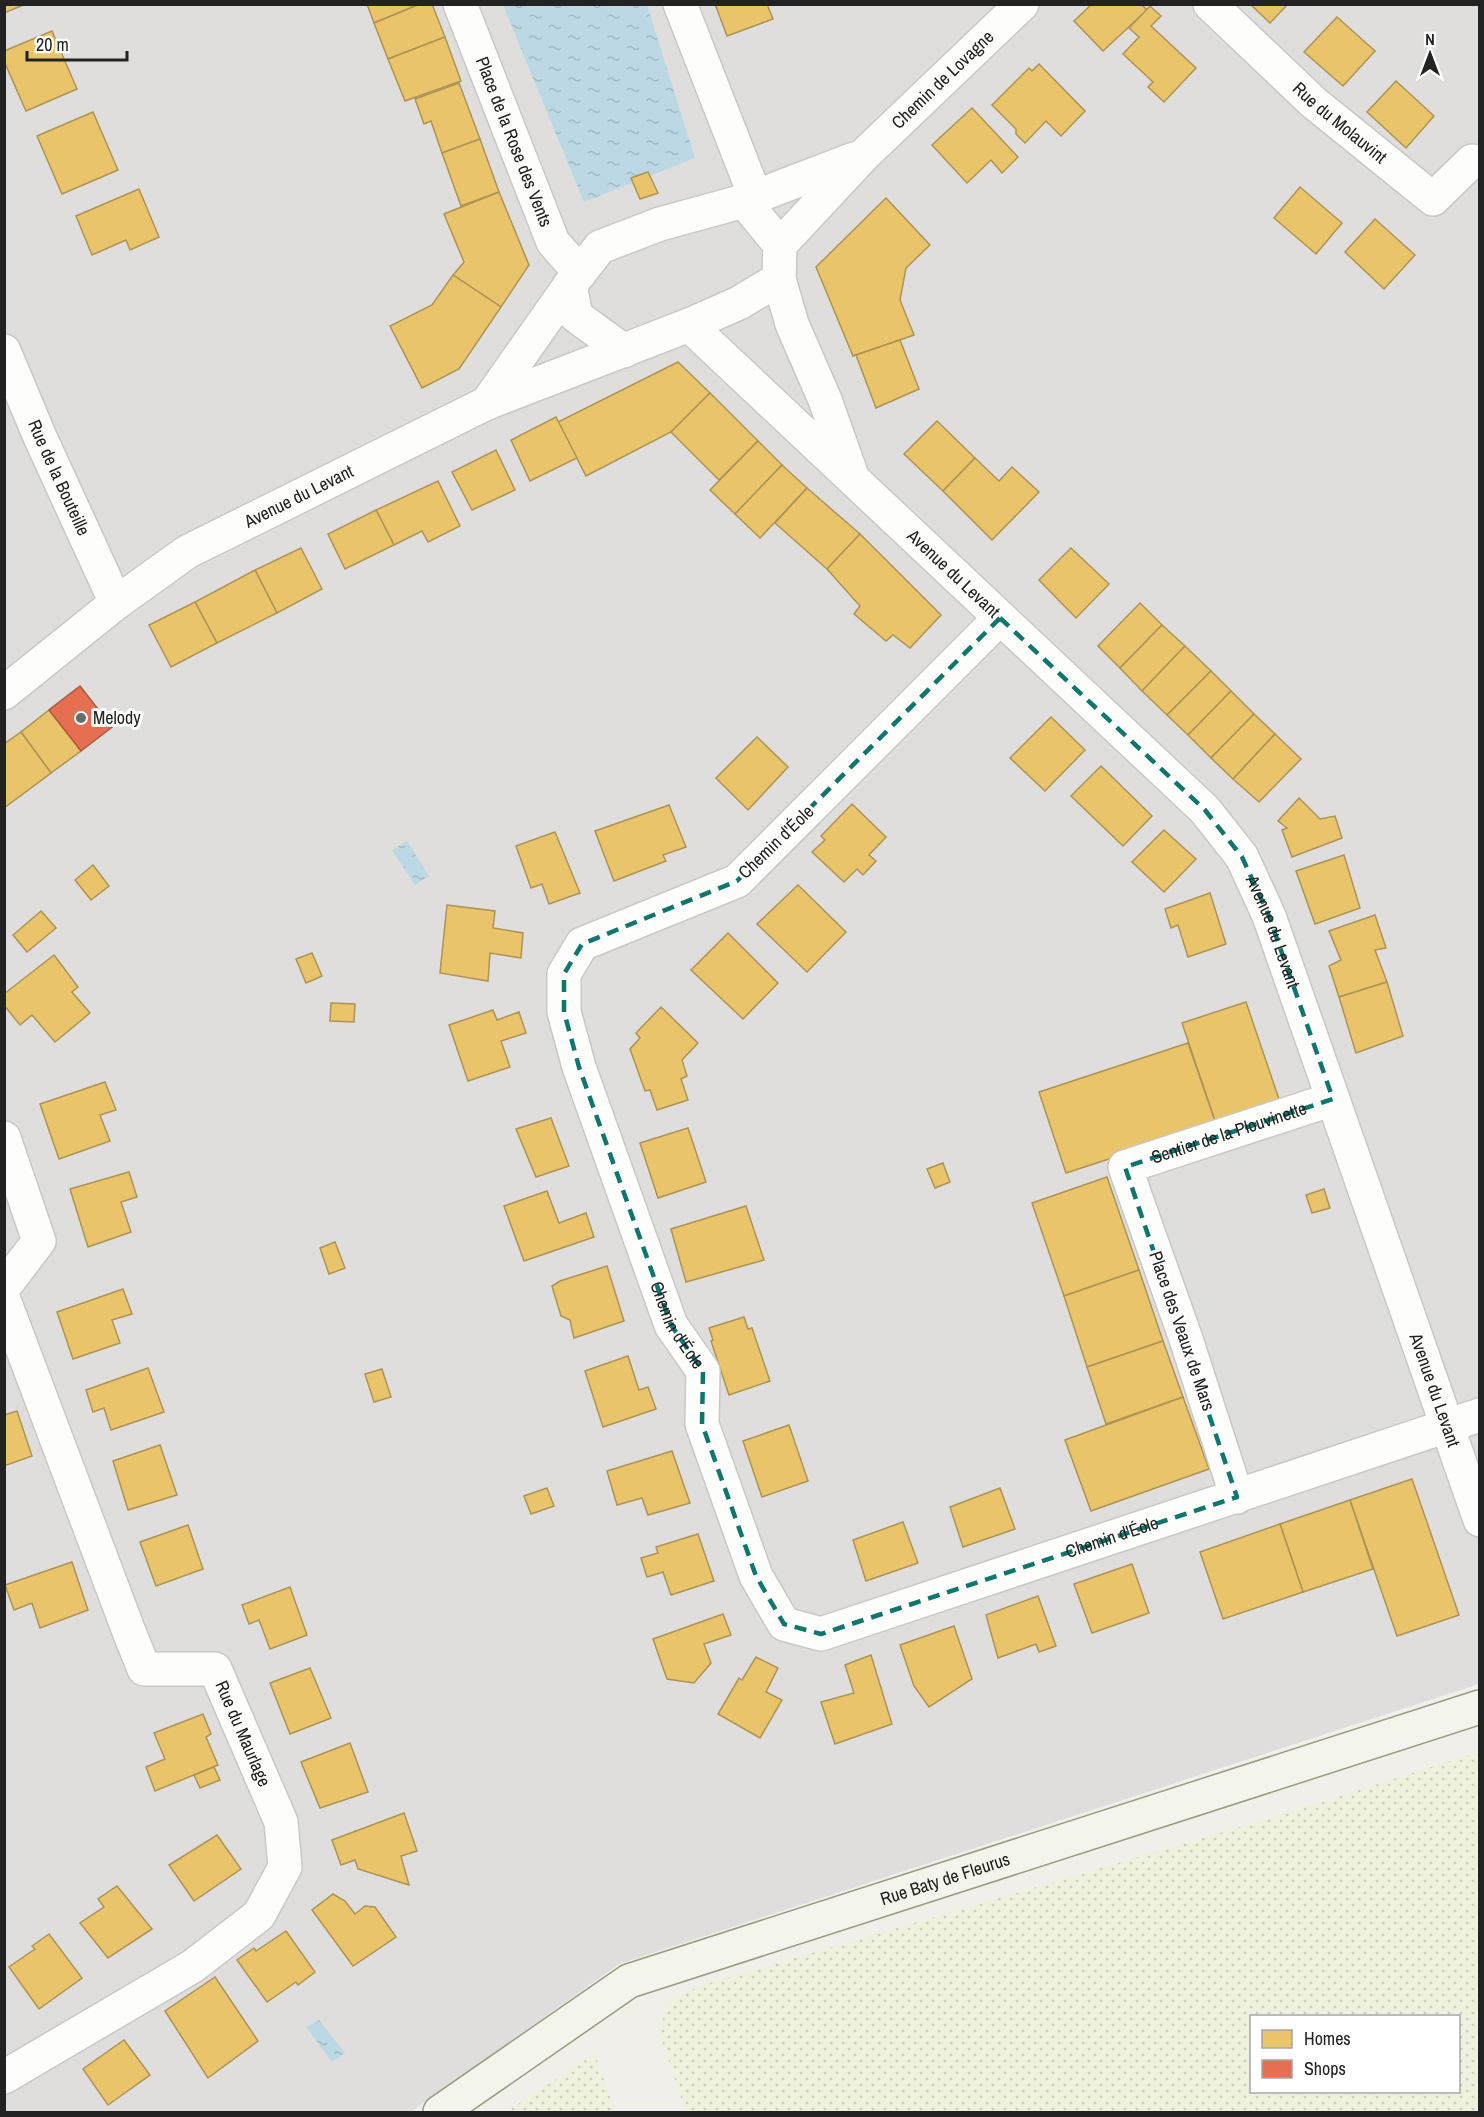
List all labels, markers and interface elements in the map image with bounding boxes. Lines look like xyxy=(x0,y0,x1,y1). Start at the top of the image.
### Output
scale bar xyxy=(27,24,128,62)
street label: Chemin de Lovagne xyxy=(886,24,999,134)
north arrow xyxy=(1400,24,1460,84)
text: N xyxy=(1425,28,1435,50)
text: 20 m xyxy=(36,32,69,57)
street label: Place de la Rose des Vents xyxy=(470,53,559,230)
street label: Rue du Molauvint xyxy=(1287,76,1393,169)
street label: Rue de la Bouteille xyxy=(22,416,96,539)
street label: Avenue du Levant xyxy=(239,458,357,534)
street label: Avenue du Levant xyxy=(901,523,1006,623)
place label: Melody xyxy=(93,705,141,730)
marker: Melody xyxy=(74,711,88,725)
street label: Chemin d'Éole xyxy=(732,799,819,884)
street label: Avenue du Levant xyxy=(1240,870,1306,991)
street label: Sentier de la Plouvinette xyxy=(1148,1095,1310,1170)
street label: Place des Veaux de Mars xyxy=(1143,1248,1222,1414)
street label: Chemin d'Éole xyxy=(644,1278,711,1374)
street label: Avenue du Levant xyxy=(1403,1329,1466,1450)
street label: Chemin d'Éole xyxy=(1062,1510,1161,1564)
street label: Rue du Maurlage xyxy=(209,1676,277,1790)
street label: Rue Baty de Fleurus xyxy=(877,1846,1013,1911)
legend xyxy=(1250,2015,1460,2093)
text: Homes xyxy=(1304,2026,1351,2051)
text: Shops xyxy=(1304,2056,1346,2081)

